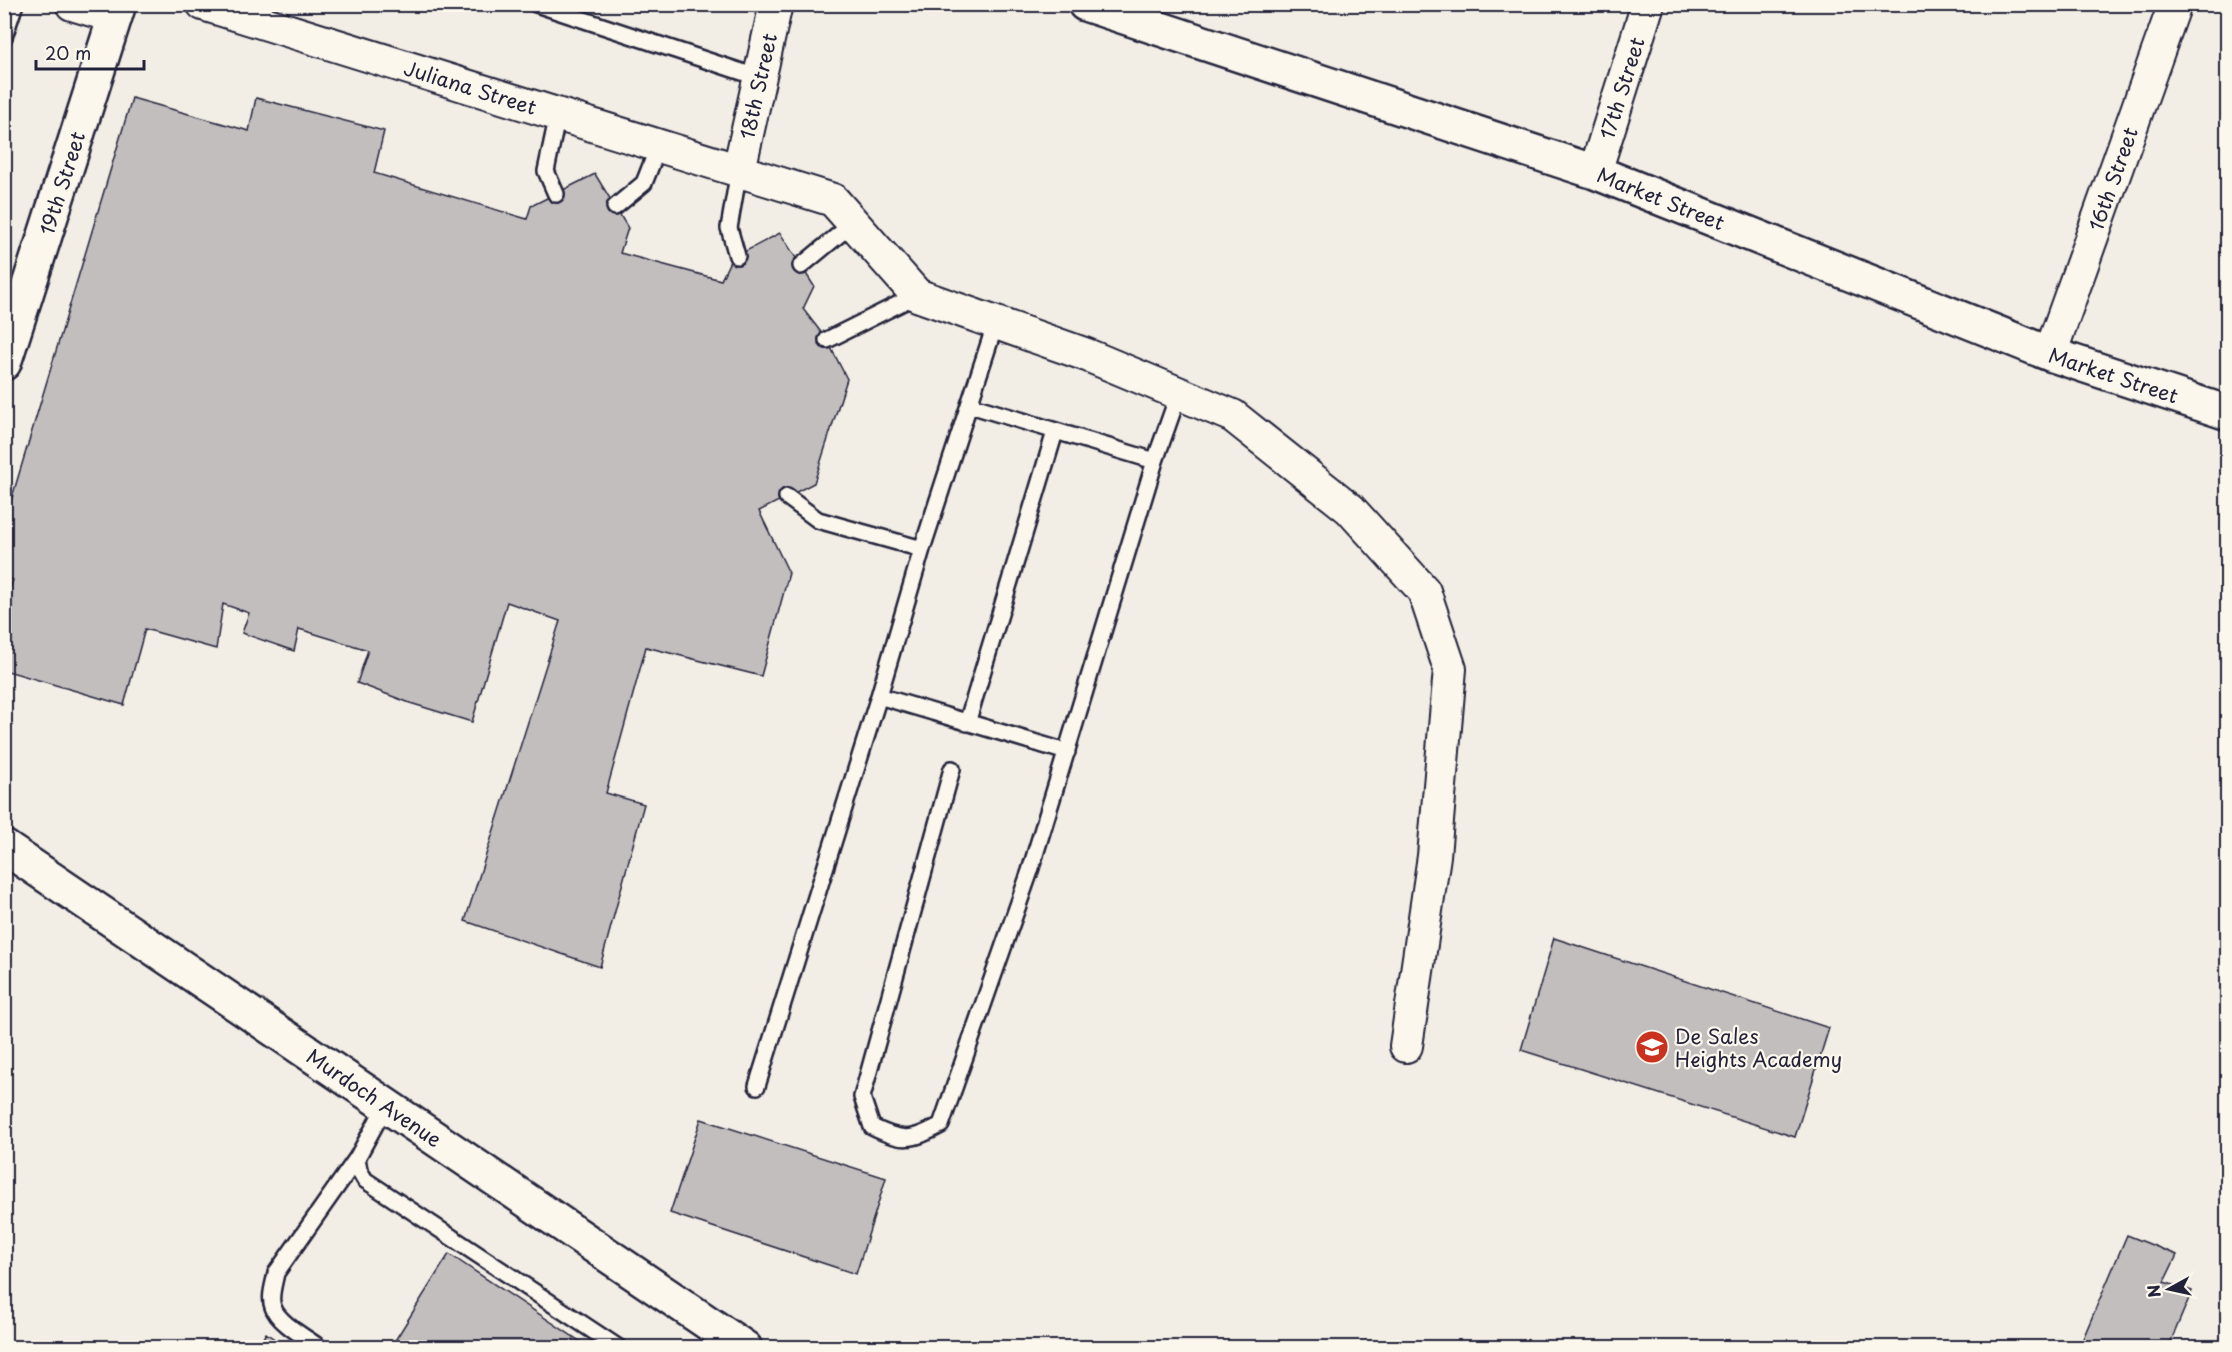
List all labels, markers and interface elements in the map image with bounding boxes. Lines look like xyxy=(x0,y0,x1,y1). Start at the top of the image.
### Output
street label: 18th Street xyxy=(731,30,784,142)
scale bar xyxy=(36,33,144,71)
street label: 17th Street xyxy=(1591,33,1652,143)
text: 20 m xyxy=(45,39,91,66)
street label: Juliana Street xyxy=(400,52,540,122)
street label: 16th Street xyxy=(2080,123,2145,235)
street label: 19th Street xyxy=(31,127,92,239)
street label: Market Street xyxy=(1593,159,1729,237)
street label: Market Street xyxy=(2045,340,2182,411)
place label: De Sales Heights Academy xyxy=(1675,1021,1842,1074)
school or university icon: De Sales Heights Academy xyxy=(1634,1029,1670,1065)
street label: Murdoch Avenue xyxy=(301,1041,448,1154)
north arrow xyxy=(2139,1259,2199,1319)
text: N xyxy=(2140,1283,2166,1299)

